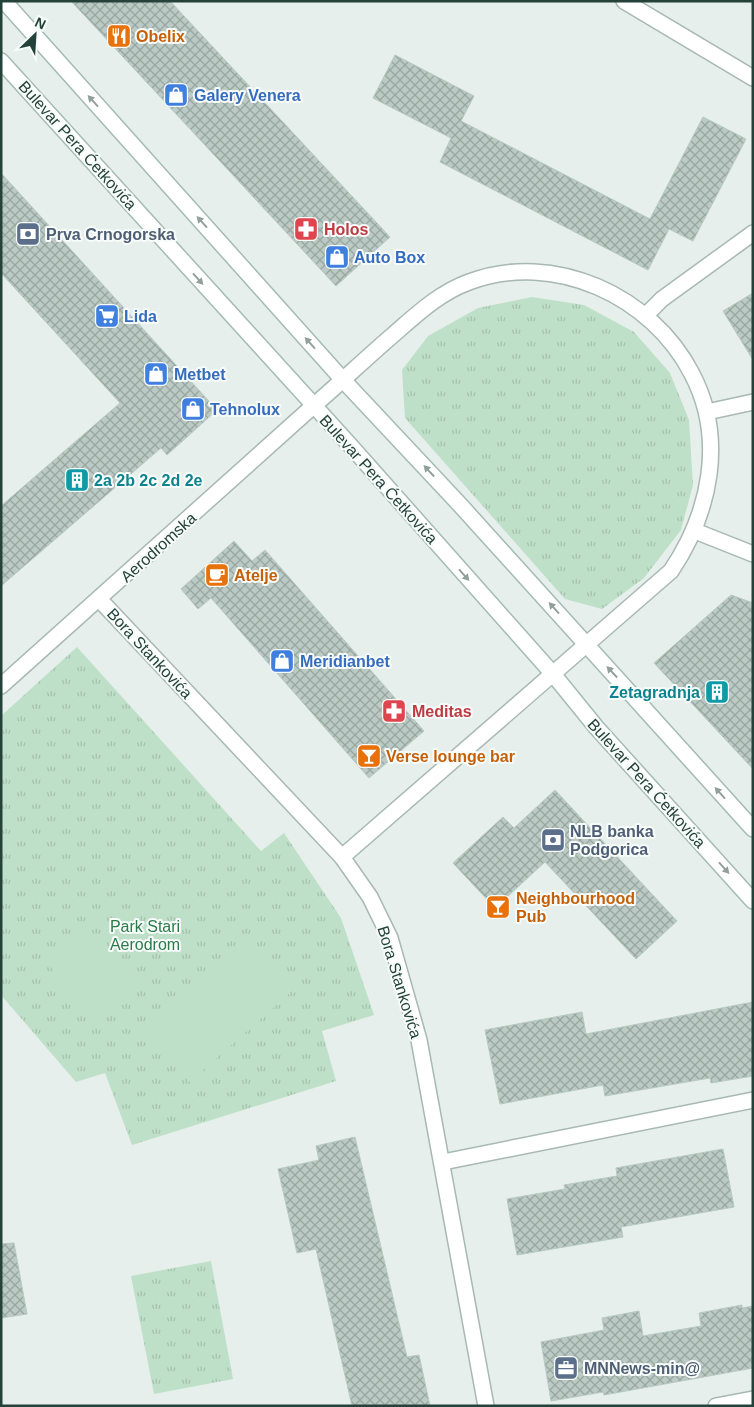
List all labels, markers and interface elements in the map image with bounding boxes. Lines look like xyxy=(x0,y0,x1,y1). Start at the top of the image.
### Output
north arrow xyxy=(10,10,60,60)
text: N xyxy=(33,14,48,33)
restaurant icon: Obelix xyxy=(106,23,132,49)
place label: Obelix xyxy=(136,28,185,45)
street label: Bulevar Pera Ćetkovića xyxy=(15,77,141,213)
shop icon: Galery Venera xyxy=(163,82,189,108)
place label: Galery Venera xyxy=(194,87,301,104)
one-way arrow xyxy=(87,96,99,108)
pharmacy icon: Holos xyxy=(293,216,319,242)
one-way arrow xyxy=(196,217,208,229)
bank icon: Prva Crnogorska xyxy=(15,221,41,247)
place label: Holos xyxy=(324,221,369,238)
place label: Prva Crnogorska xyxy=(46,226,175,243)
shop icon: Auto Box xyxy=(324,244,350,270)
place label: Auto Box xyxy=(354,249,425,266)
one-way arrow xyxy=(193,272,204,285)
supermarket icon: Lida xyxy=(94,303,120,329)
place label: Lida xyxy=(124,308,157,325)
one-way arrow xyxy=(304,338,316,350)
shop icon: Metbet xyxy=(143,361,169,387)
place label: Metbet xyxy=(174,366,226,383)
shop icon: Tehnolux xyxy=(180,396,206,422)
place label: Tehnolux xyxy=(210,401,280,418)
street label: Bulevar Pera Ćetkovića xyxy=(316,411,442,547)
one-way arrow xyxy=(423,466,435,478)
building icon: 2a 2b 2c 2d 2e xyxy=(64,467,90,493)
place label: 2a 2b 2c 2d 2e xyxy=(94,472,203,489)
street label: Aerodromska xyxy=(117,509,199,586)
cafe icon: Atelje xyxy=(204,562,230,588)
place label: Atelje xyxy=(234,567,278,584)
one-way arrow xyxy=(458,569,470,581)
one-way arrow xyxy=(549,602,560,615)
street label: Bora Stankovića xyxy=(104,605,196,702)
shop icon: Meridianbet xyxy=(269,648,295,674)
place label: Meridianbet xyxy=(300,653,390,670)
one-way arrow xyxy=(606,666,618,678)
building icon: Zetagradnja xyxy=(704,679,730,705)
place label: Zetagradnja xyxy=(609,684,700,701)
pharmacy icon: Meditas xyxy=(381,698,407,724)
place label: Meditas xyxy=(412,703,472,720)
street label: Bulevar Pera Ćetkovića xyxy=(584,715,710,851)
bar icon: Verse lounge bar xyxy=(356,743,382,769)
place label: Verse lounge bar xyxy=(386,748,515,765)
one-way arrow xyxy=(715,786,726,799)
place label: NLB banka Podgorica xyxy=(570,823,654,858)
bank icon: NLB banka Podgorica xyxy=(540,827,566,853)
one-way arrow xyxy=(718,862,729,875)
place label: Neighbourhood Pub xyxy=(516,890,635,925)
bar icon: Neighbourhood Pub xyxy=(485,894,511,920)
park label: Park Stari Aerodrom xyxy=(110,918,180,953)
street label: Bora Stankovića xyxy=(374,924,425,1040)
office icon: MNNews-min@ xyxy=(553,1355,579,1381)
place label: MNNews-min@ xyxy=(584,1360,700,1377)

